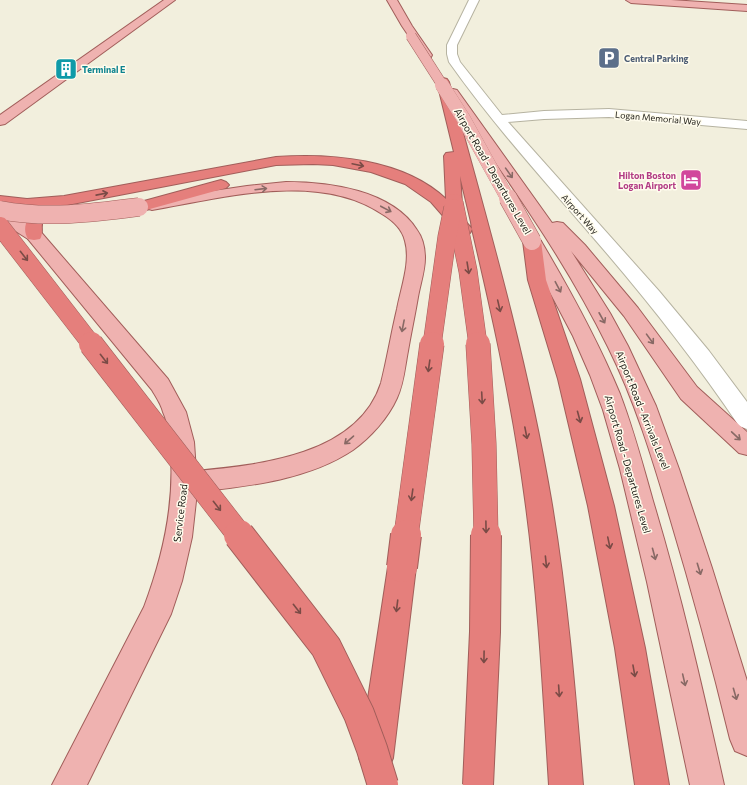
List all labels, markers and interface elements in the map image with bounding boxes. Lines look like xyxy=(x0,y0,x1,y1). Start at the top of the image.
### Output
parking icon: Central Parking xyxy=(596,45,622,71)
place label: Central Parking xyxy=(624,53,689,64)
building icon: Terminal E xyxy=(53,56,79,82)
place label: Terminal E xyxy=(82,64,125,75)
street label: Airport Road - Departures Level xyxy=(452,106,534,236)
street label: Logan Memorial Way xyxy=(615,109,702,127)
one-way arrow xyxy=(351,162,364,170)
one-way arrow xyxy=(505,167,513,178)
hotel icon: Hilton Boston Logan Airport xyxy=(678,167,704,193)
place label: Hilton Boston Logan Airport xyxy=(618,170,676,191)
one-way arrow xyxy=(254,185,267,193)
one-way arrow xyxy=(95,190,108,198)
street label: Airport Way xyxy=(559,192,601,236)
one-way arrow xyxy=(380,206,392,213)
one-way arrow xyxy=(20,251,29,262)
one-way arrow xyxy=(464,261,472,274)
one-way arrow xyxy=(555,281,563,293)
one-way arrow xyxy=(496,299,503,312)
one-way arrow xyxy=(599,312,607,324)
one-way arrow xyxy=(398,319,406,332)
one-way arrow xyxy=(646,333,655,344)
street label: Airport Road - Arrivals Level xyxy=(614,349,672,471)
one-way arrow xyxy=(99,354,108,365)
one-way arrow xyxy=(425,359,433,372)
one-way arrow xyxy=(479,391,486,404)
street label: Airport Road - Departures Level xyxy=(602,393,654,535)
one-way arrow xyxy=(576,410,583,423)
one-way arrow xyxy=(523,426,531,439)
one-way arrow xyxy=(731,431,741,440)
one-way arrow xyxy=(343,435,354,444)
street label: Service Road xyxy=(170,483,190,543)
one-way arrow xyxy=(408,488,416,501)
one-way arrow xyxy=(213,501,222,512)
one-way arrow xyxy=(482,520,490,533)
one-way arrow xyxy=(606,536,614,549)
one-way arrow xyxy=(651,547,658,560)
one-way arrow xyxy=(543,555,550,568)
one-way arrow xyxy=(696,562,703,575)
one-way arrow xyxy=(393,599,401,612)
one-way arrow xyxy=(292,604,301,615)
one-way arrow xyxy=(480,650,488,663)
one-way arrow xyxy=(630,664,638,677)
one-way arrow xyxy=(681,673,689,686)
one-way arrow xyxy=(556,684,563,697)
one-way arrow xyxy=(732,687,739,700)

